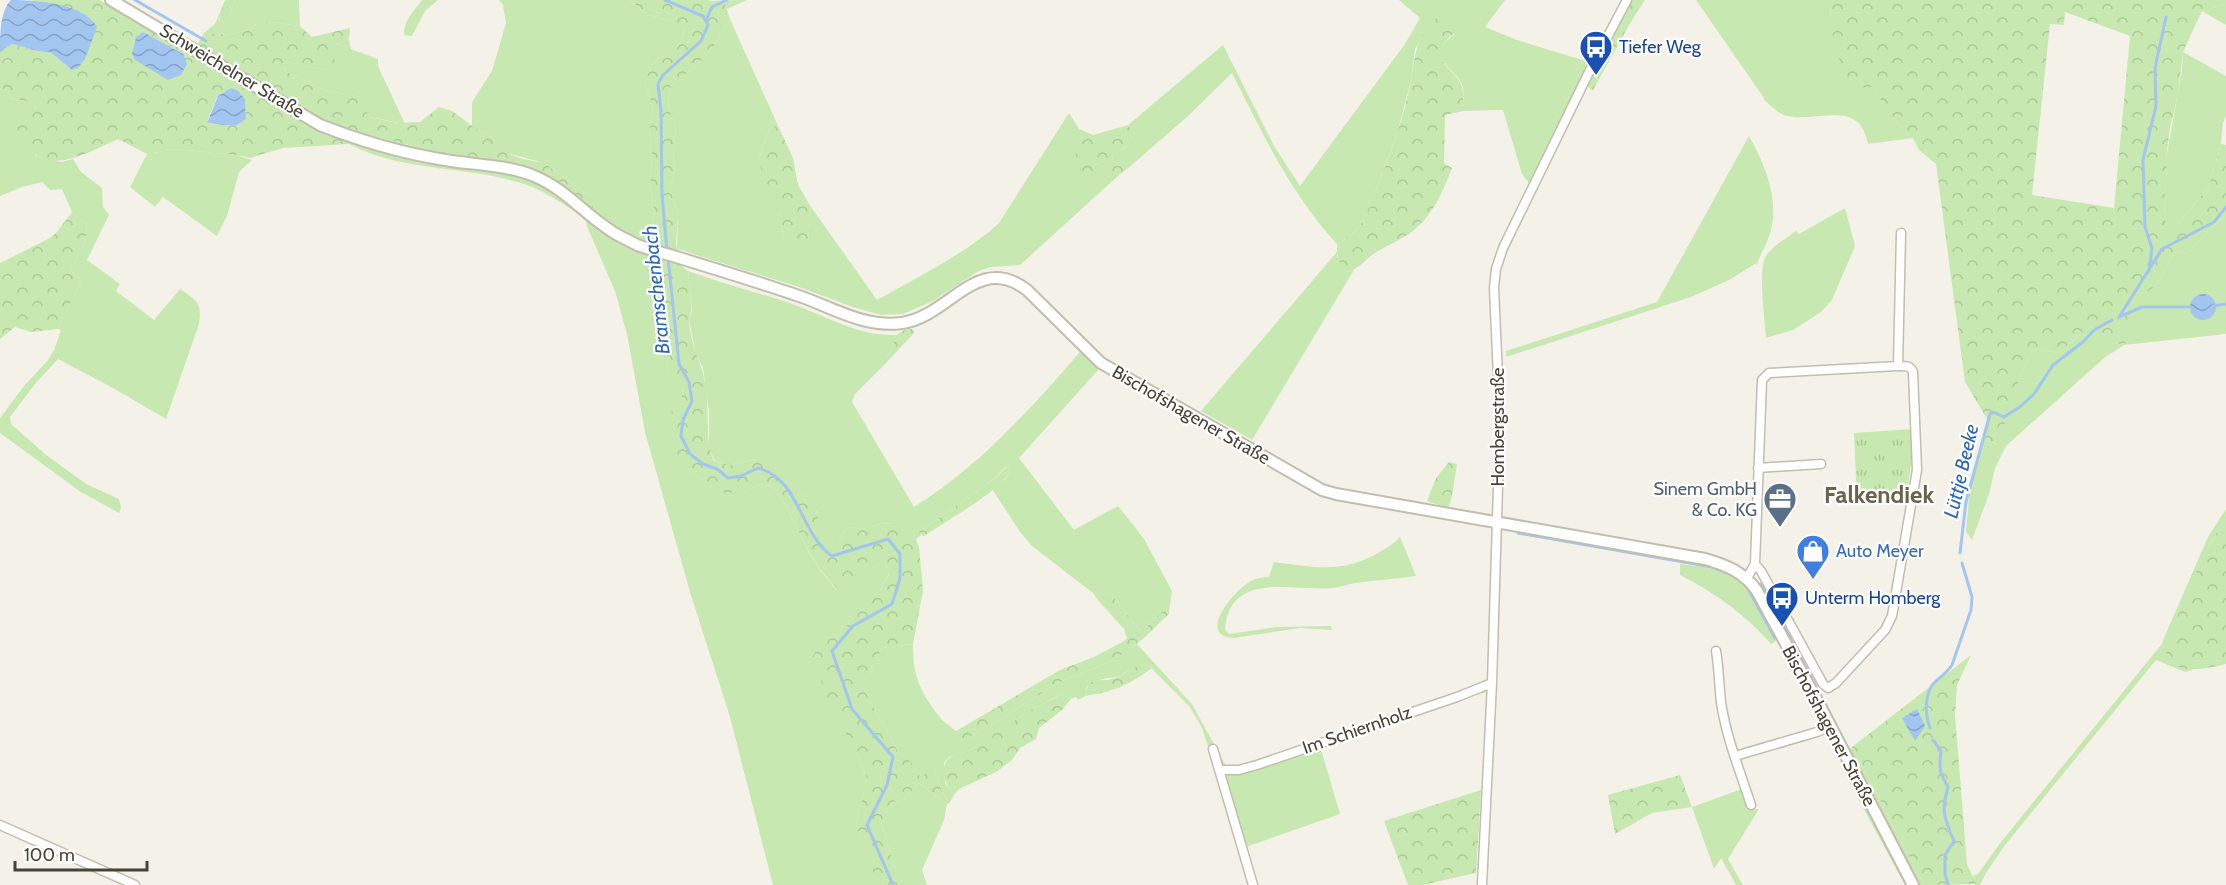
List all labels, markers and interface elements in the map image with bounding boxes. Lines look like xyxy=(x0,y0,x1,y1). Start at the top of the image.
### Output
street label: Schweichelner Straße xyxy=(156,19,308,123)
bus stop icon: Tiefer Weg xyxy=(1578,29,1614,76)
place label: Tiefer Weg xyxy=(1619,36,1702,58)
water label: Bramschenbach xyxy=(637,224,675,356)
street label: Bischofshagener Straße xyxy=(1108,361,1274,469)
street label: Hombergstraße xyxy=(1487,367,1509,487)
water label: Lüttje Beeke xyxy=(1939,422,1983,520)
place label: Sinem GmbH & Co. KG xyxy=(1654,478,1757,521)
district label: Falkendiek xyxy=(1824,480,1934,509)
office icon: Sinem GmbH & Co. KG xyxy=(1762,481,1798,528)
shop icon: Auto Meyer xyxy=(1795,533,1831,580)
place label: Auto Meyer xyxy=(1836,540,1924,562)
bus stop icon: Unterm Homberg xyxy=(1764,580,1800,627)
place label: Unterm Homberg xyxy=(1805,587,1941,609)
street label: Bischofshagener Straße xyxy=(1777,642,1881,810)
street label: Im Schiernholz xyxy=(1300,701,1415,759)
scale bar xyxy=(15,834,147,872)
text: 100 m xyxy=(24,844,75,866)

